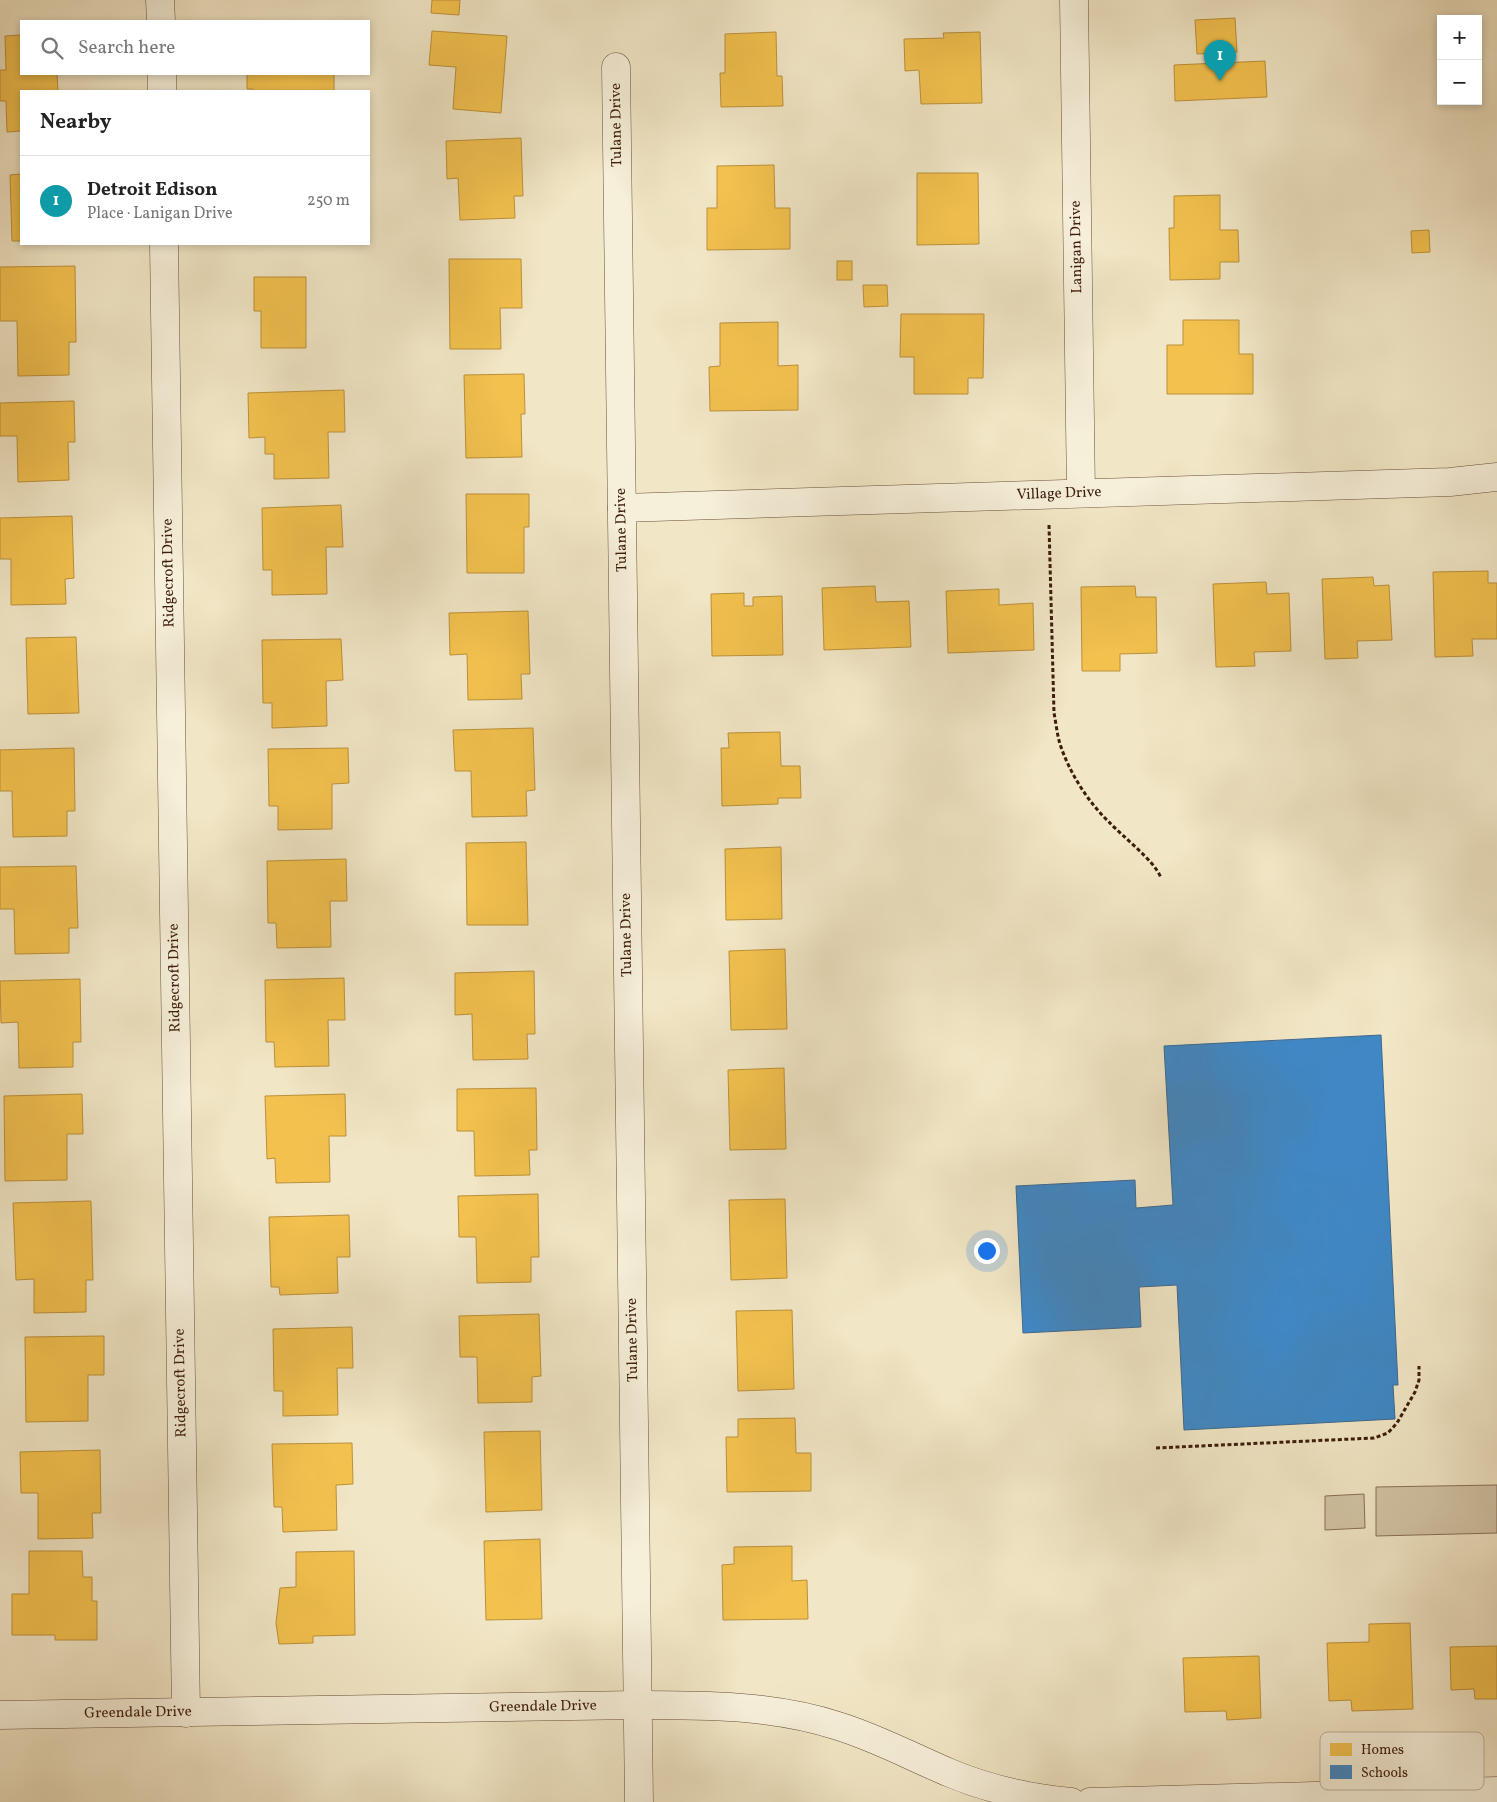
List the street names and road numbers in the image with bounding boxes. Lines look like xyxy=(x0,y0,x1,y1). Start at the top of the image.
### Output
street label: Tulane Drive xyxy=(606,83,628,167)
street label: Lanigan Drive xyxy=(1066,200,1088,294)
street label: Village Drive xyxy=(1016,482,1102,506)
street label: Tulane Drive xyxy=(611,488,633,572)
street label: Ridgecroft Drive xyxy=(158,518,180,628)
street label: Tulane Drive xyxy=(616,893,638,977)
street label: Ridgecroft Drive xyxy=(164,923,186,1033)
street label: Tulane Drive xyxy=(622,1298,644,1382)
street label: Ridgecroft Drive xyxy=(170,1328,192,1438)
street label: Greendale Drive xyxy=(489,1696,597,1718)
street label: Greendale Drive xyxy=(84,1702,192,1724)

